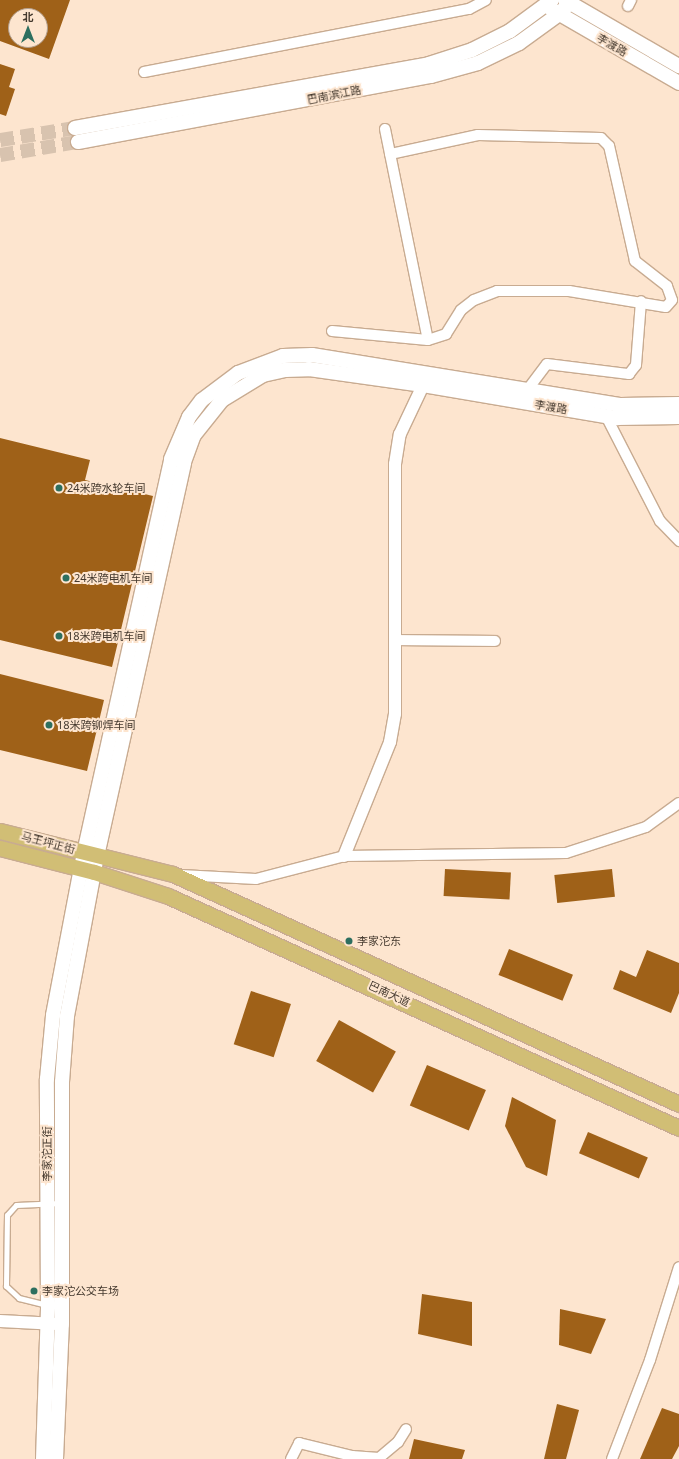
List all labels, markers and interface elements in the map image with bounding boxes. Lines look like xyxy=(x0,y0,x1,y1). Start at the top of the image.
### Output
north arrow xyxy=(8,8,48,48)
text: 北 xyxy=(23,9,34,24)
street label: 李渡路 xyxy=(594,31,630,59)
street label: 巴南滨江路 xyxy=(306,83,362,107)
street label: 李渡路 xyxy=(534,398,568,416)
place label: 24米跨水轮车间 xyxy=(67,481,146,495)
marker: 24米跨水轮车间 xyxy=(54,483,64,493)
place label: 24米跨电机车间 xyxy=(74,571,153,585)
marker: 24米跨电机车间 xyxy=(61,573,71,583)
place label: 18米跨电机车间 xyxy=(67,629,146,643)
marker: 18米跨电机车间 xyxy=(54,631,64,641)
place label: 18米跨铆焊车间 xyxy=(57,718,136,732)
marker: 18米跨铆焊车间 xyxy=(44,720,54,730)
street label: 马王坪正街 xyxy=(20,830,76,856)
place label: 李家沱东 xyxy=(357,934,401,948)
marker: 李家沱东 xyxy=(344,936,354,946)
street label: 巴南大道 xyxy=(366,979,412,1009)
street label: 李家沱正街 xyxy=(40,1127,54,1181)
place label: 李家沱公交车场 xyxy=(42,1284,119,1298)
marker: 李家沱公交车场 xyxy=(29,1286,39,1296)

